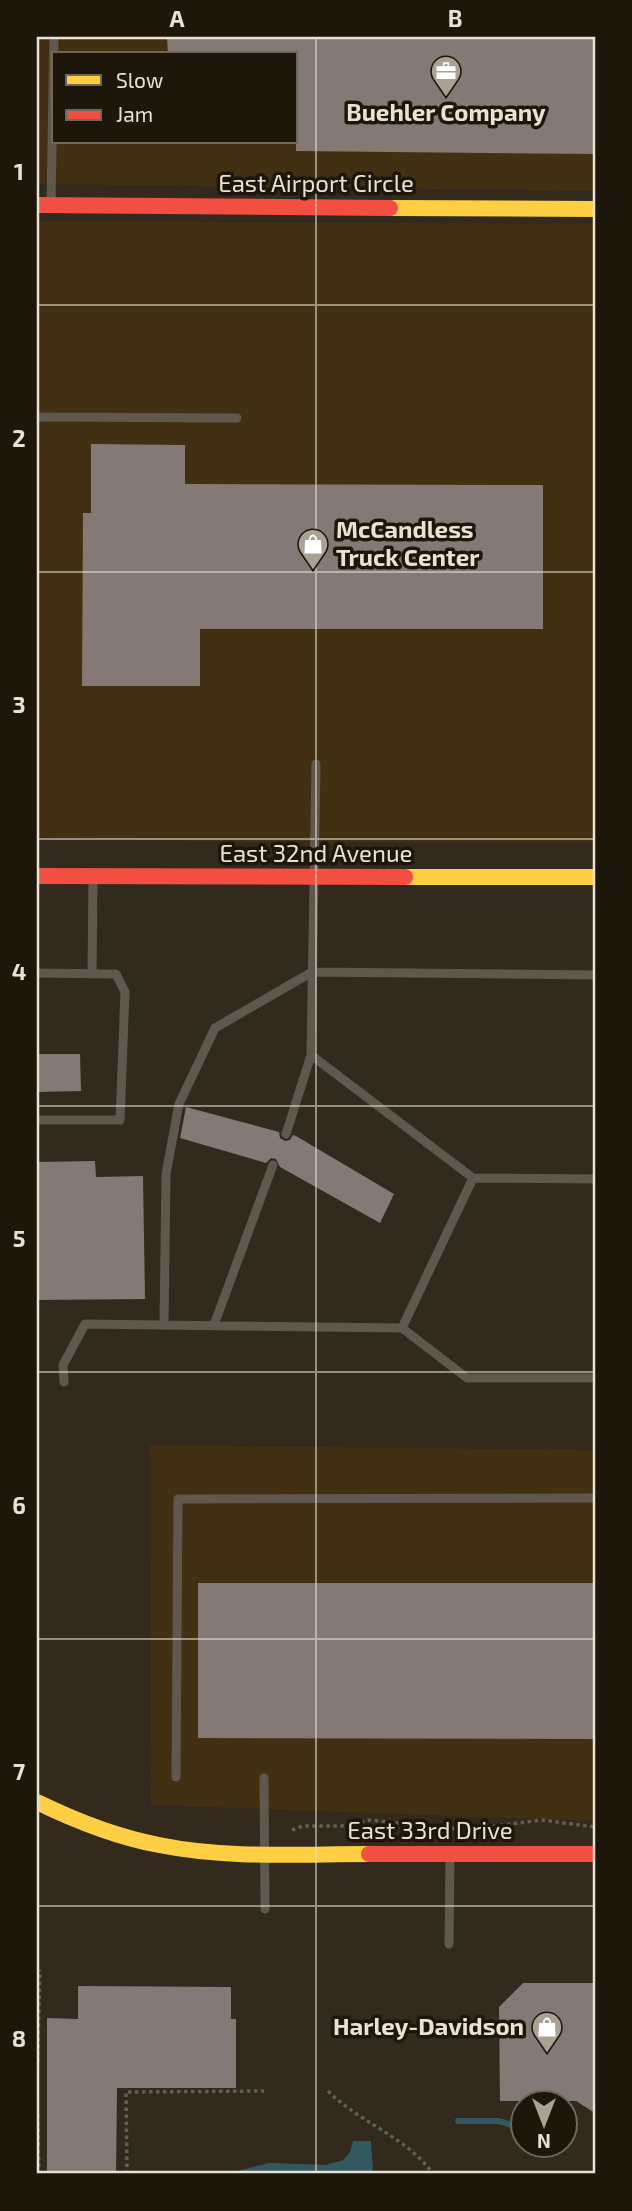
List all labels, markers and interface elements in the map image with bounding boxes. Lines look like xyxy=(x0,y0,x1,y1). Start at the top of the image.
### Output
text: A xyxy=(169,4,185,32)
text: B xyxy=(448,4,462,32)
legend xyxy=(52,52,298,144)
office icon: Buehler Company xyxy=(429,54,463,98)
text: Slow xyxy=(116,67,163,92)
place label: Buehler Company xyxy=(346,97,546,126)
text: Jam xyxy=(116,101,153,126)
text: 1 xyxy=(14,157,24,185)
street label: East Airport Circle xyxy=(218,168,414,197)
text: 2 xyxy=(12,424,26,452)
place label: McCandless Truck Center xyxy=(336,514,480,571)
shop icon: McCandless Truck Center xyxy=(296,527,330,571)
text: 3 xyxy=(12,690,26,718)
street label: East 32nd Avenue xyxy=(219,838,413,867)
text: 4 xyxy=(12,957,26,985)
text: 5 xyxy=(13,1224,25,1252)
text: 6 xyxy=(12,1491,26,1519)
text: 7 xyxy=(13,1757,25,1785)
street label: East 33rd Drive xyxy=(347,1815,513,1844)
shop icon: Harley-Davidson xyxy=(530,2010,564,2054)
place label: Harley-Davidson xyxy=(333,2011,524,2040)
text: 8 xyxy=(12,2024,26,2052)
north arrow xyxy=(510,2088,580,2158)
text: N xyxy=(537,2130,551,2153)

